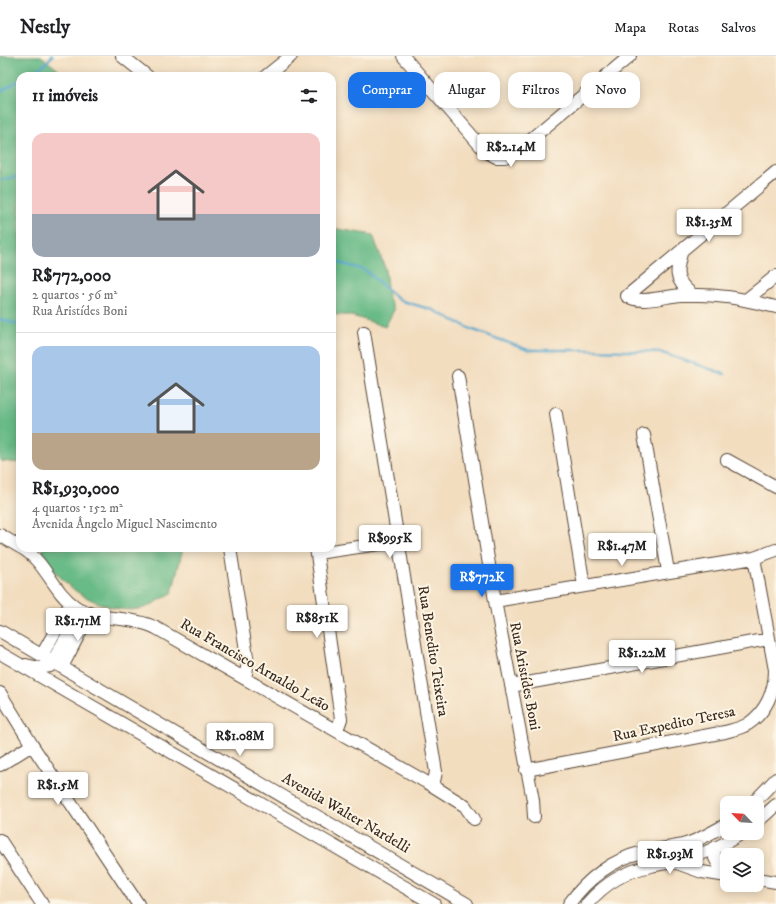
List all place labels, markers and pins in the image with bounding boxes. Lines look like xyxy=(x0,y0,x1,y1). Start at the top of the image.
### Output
pin: R$2.14M xyxy=(474,134,548,168)
pin: R$1.35M xyxy=(672,209,746,243)
pin: R$995K xyxy=(357,525,423,559)
pin: R$1.47M xyxy=(585,533,659,567)
pin: R$772K xyxy=(449,564,515,598)
pin: R$851K xyxy=(284,605,350,639)
pin: R$1.71M xyxy=(41,608,115,642)
pin: R$1.22M xyxy=(605,640,679,674)
pin: R$1.08M xyxy=(203,723,277,757)
pin: R$1.5M xyxy=(25,772,91,806)
pin: R$1.93M xyxy=(633,841,707,875)

